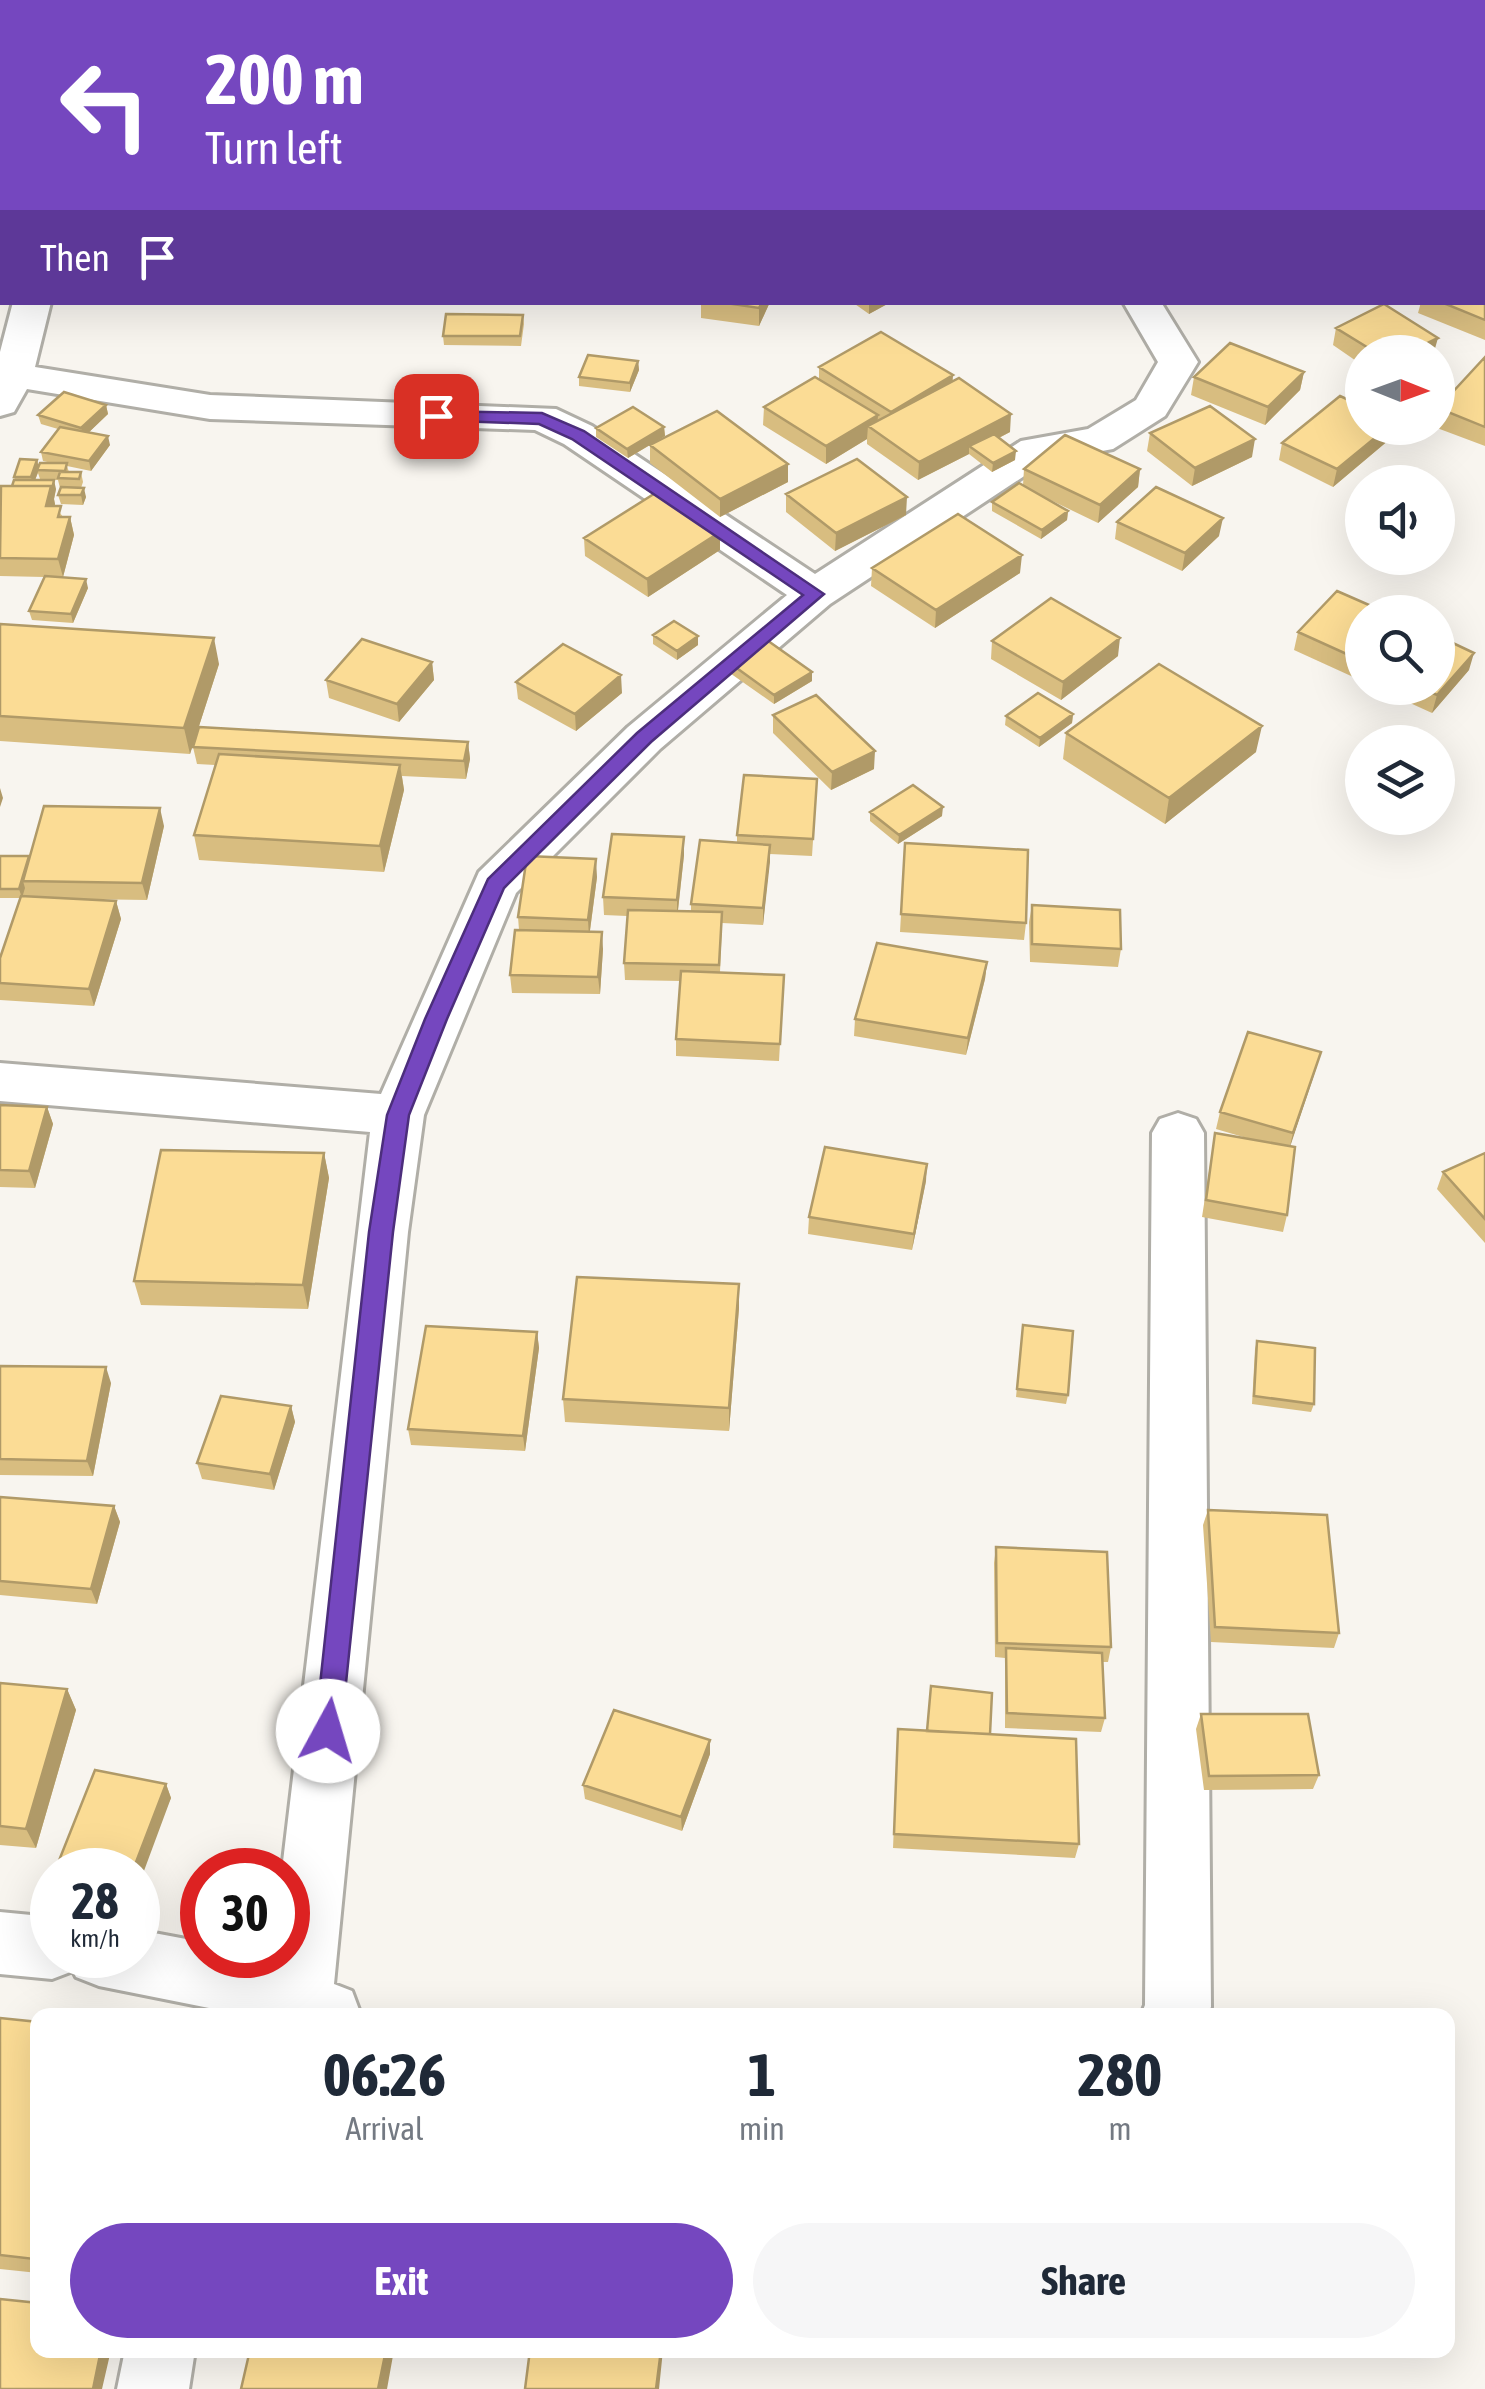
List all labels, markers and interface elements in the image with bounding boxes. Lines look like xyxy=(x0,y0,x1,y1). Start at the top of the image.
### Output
text: 200 m xyxy=(205,39,364,119)
icon: left xyxy=(40,40,170,170)
text: Turn left xyxy=(205,122,343,174)
icon: arrive xyxy=(130,230,185,285)
text: Then xyxy=(40,236,110,279)
north arrow xyxy=(1345,335,1455,445)
map controls xyxy=(1345,335,1455,835)
pin xyxy=(394,374,479,459)
icon: arrive xyxy=(409,389,464,444)
button: sound xyxy=(1345,465,1455,575)
button: search xyxy=(1345,595,1455,705)
button: layers xyxy=(1345,725,1455,835)
position arrow xyxy=(276,1679,380,1783)
speed limit sign: 30 xyxy=(180,1848,310,1978)
text: 28 xyxy=(71,1872,118,1930)
text: km/h xyxy=(70,1924,120,1952)
text: 06:26 xyxy=(323,2040,446,2109)
text: 1 xyxy=(748,2040,776,2109)
text: 280 xyxy=(1078,2040,1162,2109)
text: Arrival xyxy=(345,2110,424,2147)
text: min xyxy=(739,2110,785,2147)
text: m xyxy=(1108,2110,1131,2147)
button: Exit xyxy=(70,2223,733,2338)
button: Share xyxy=(753,2223,1415,2338)

